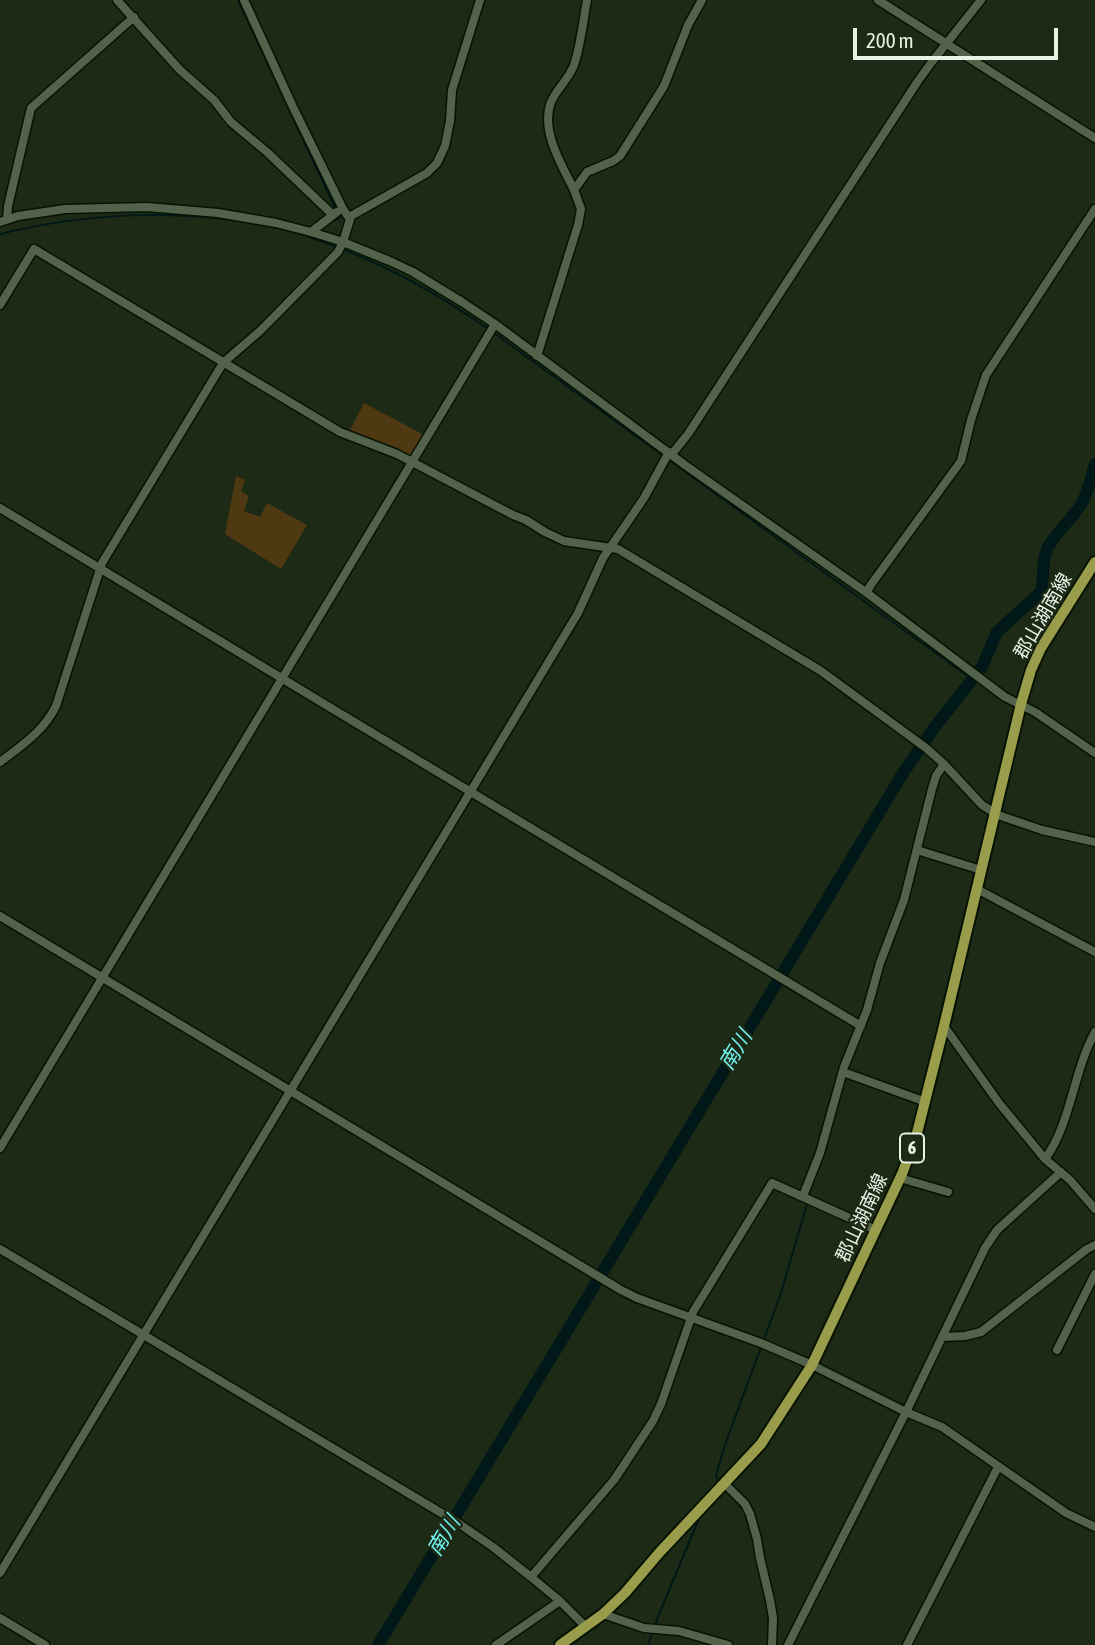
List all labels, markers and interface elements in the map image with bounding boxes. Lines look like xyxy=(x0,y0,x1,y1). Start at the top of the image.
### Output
scale bar xyxy=(857,14,1062,58)
text: 200 m xyxy=(866,28,914,52)
street label: 郡山湖南線 xyxy=(1009,569,1077,663)
water label: 南川 xyxy=(714,1026,758,1074)
road number: 6 xyxy=(900,1134,924,1162)
street label: 郡山湖南線 xyxy=(832,1170,892,1266)
water label: 南川 xyxy=(422,1512,466,1560)

